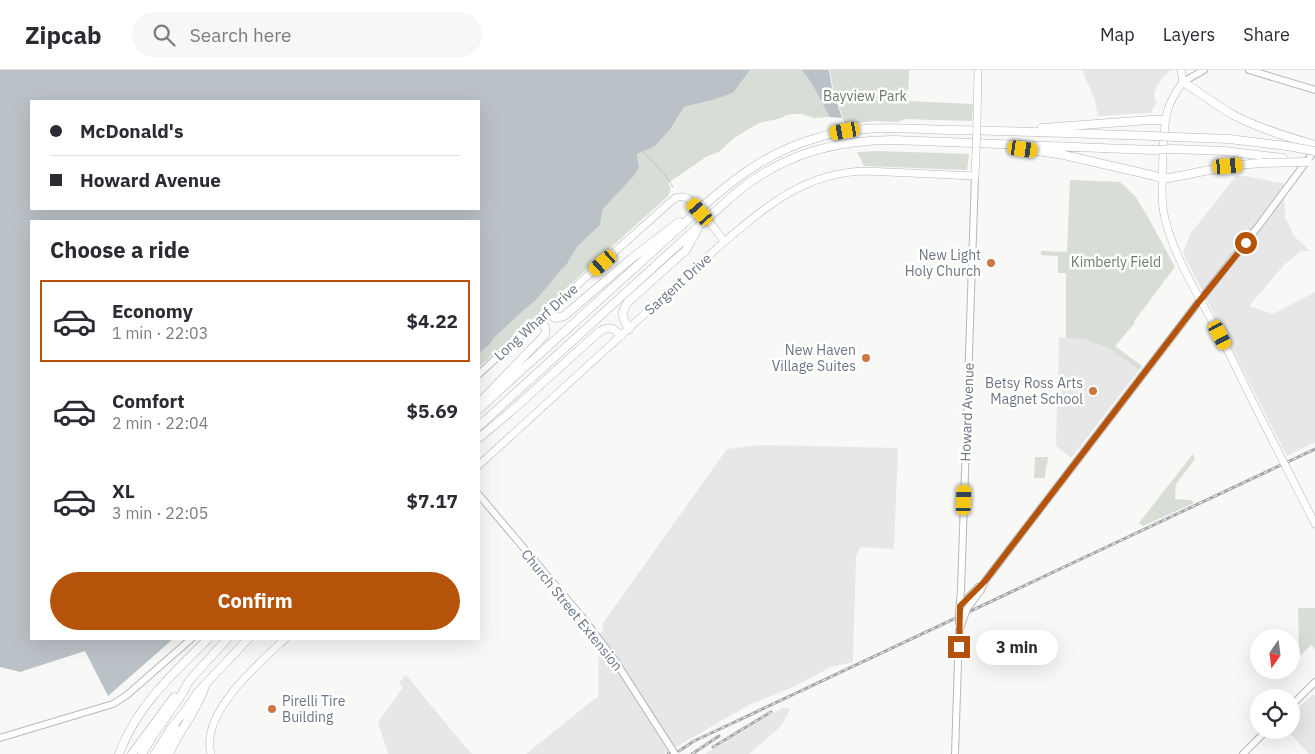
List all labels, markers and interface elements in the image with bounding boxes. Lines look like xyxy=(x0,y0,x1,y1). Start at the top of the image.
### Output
search box xyxy=(132,12,482,57)
text: Zipcab xyxy=(25,19,102,51)
icon: search xyxy=(150,21,178,49)
text: Search here xyxy=(190,23,292,47)
text: Map xyxy=(1100,23,1135,46)
text: Layers xyxy=(1163,23,1215,46)
text: Share xyxy=(1243,23,1290,46)
park label: Bayview Park xyxy=(823,87,908,105)
text: McDonald's xyxy=(80,119,183,143)
car xyxy=(828,121,861,141)
car xyxy=(1007,139,1038,159)
car xyxy=(1212,157,1243,175)
text: Howard Avenue xyxy=(80,168,221,192)
car xyxy=(684,196,715,228)
route start xyxy=(1235,232,1257,254)
text: Choose a ride xyxy=(50,235,190,264)
place label: New Light Holy Church xyxy=(905,246,981,280)
car xyxy=(586,247,619,279)
street label: Sargent Drive xyxy=(641,249,715,319)
park label: Kimberly Field xyxy=(1071,253,1161,271)
marker: New Light Holy Church xyxy=(985,257,997,269)
street label: Long Wharf Drive xyxy=(490,279,582,364)
icon: car xyxy=(52,299,97,344)
text: Economy xyxy=(112,299,193,323)
text: $4.22 xyxy=(406,309,458,333)
car xyxy=(1206,318,1233,352)
text: 1 min · 22:03 xyxy=(112,323,208,343)
place label: New Haven Village Suites xyxy=(772,341,856,375)
marker: New Haven Village Suites xyxy=(860,352,872,364)
street label: Howard Avenue xyxy=(956,362,978,462)
place label: Betsy Ross Arts Magnet School xyxy=(985,374,1083,408)
marker: Betsy Ross Arts Magnet School xyxy=(1087,385,1099,397)
icon: car xyxy=(52,389,97,434)
text: Comfort xyxy=(112,389,185,413)
text: $5.69 xyxy=(406,399,458,423)
text: 2 min · 22:04 xyxy=(112,413,208,433)
icon: car xyxy=(52,479,97,524)
text: XL xyxy=(112,479,135,503)
car xyxy=(955,485,972,515)
text: $7.17 xyxy=(406,489,458,513)
text: 3 min · 22:05 xyxy=(112,503,208,523)
street label: Church Street Extension xyxy=(517,545,627,675)
button: Confirm xyxy=(50,572,460,630)
north arrow xyxy=(1250,629,1300,679)
map controls xyxy=(1250,629,1300,739)
callout: 3 min xyxy=(976,630,1059,664)
route end xyxy=(948,636,970,658)
text: 3 min xyxy=(996,637,1038,657)
button: locate xyxy=(1250,689,1300,739)
place label: Pirelli Tire Building xyxy=(282,692,346,726)
marker: Pirelli Tire Building xyxy=(266,703,278,715)

